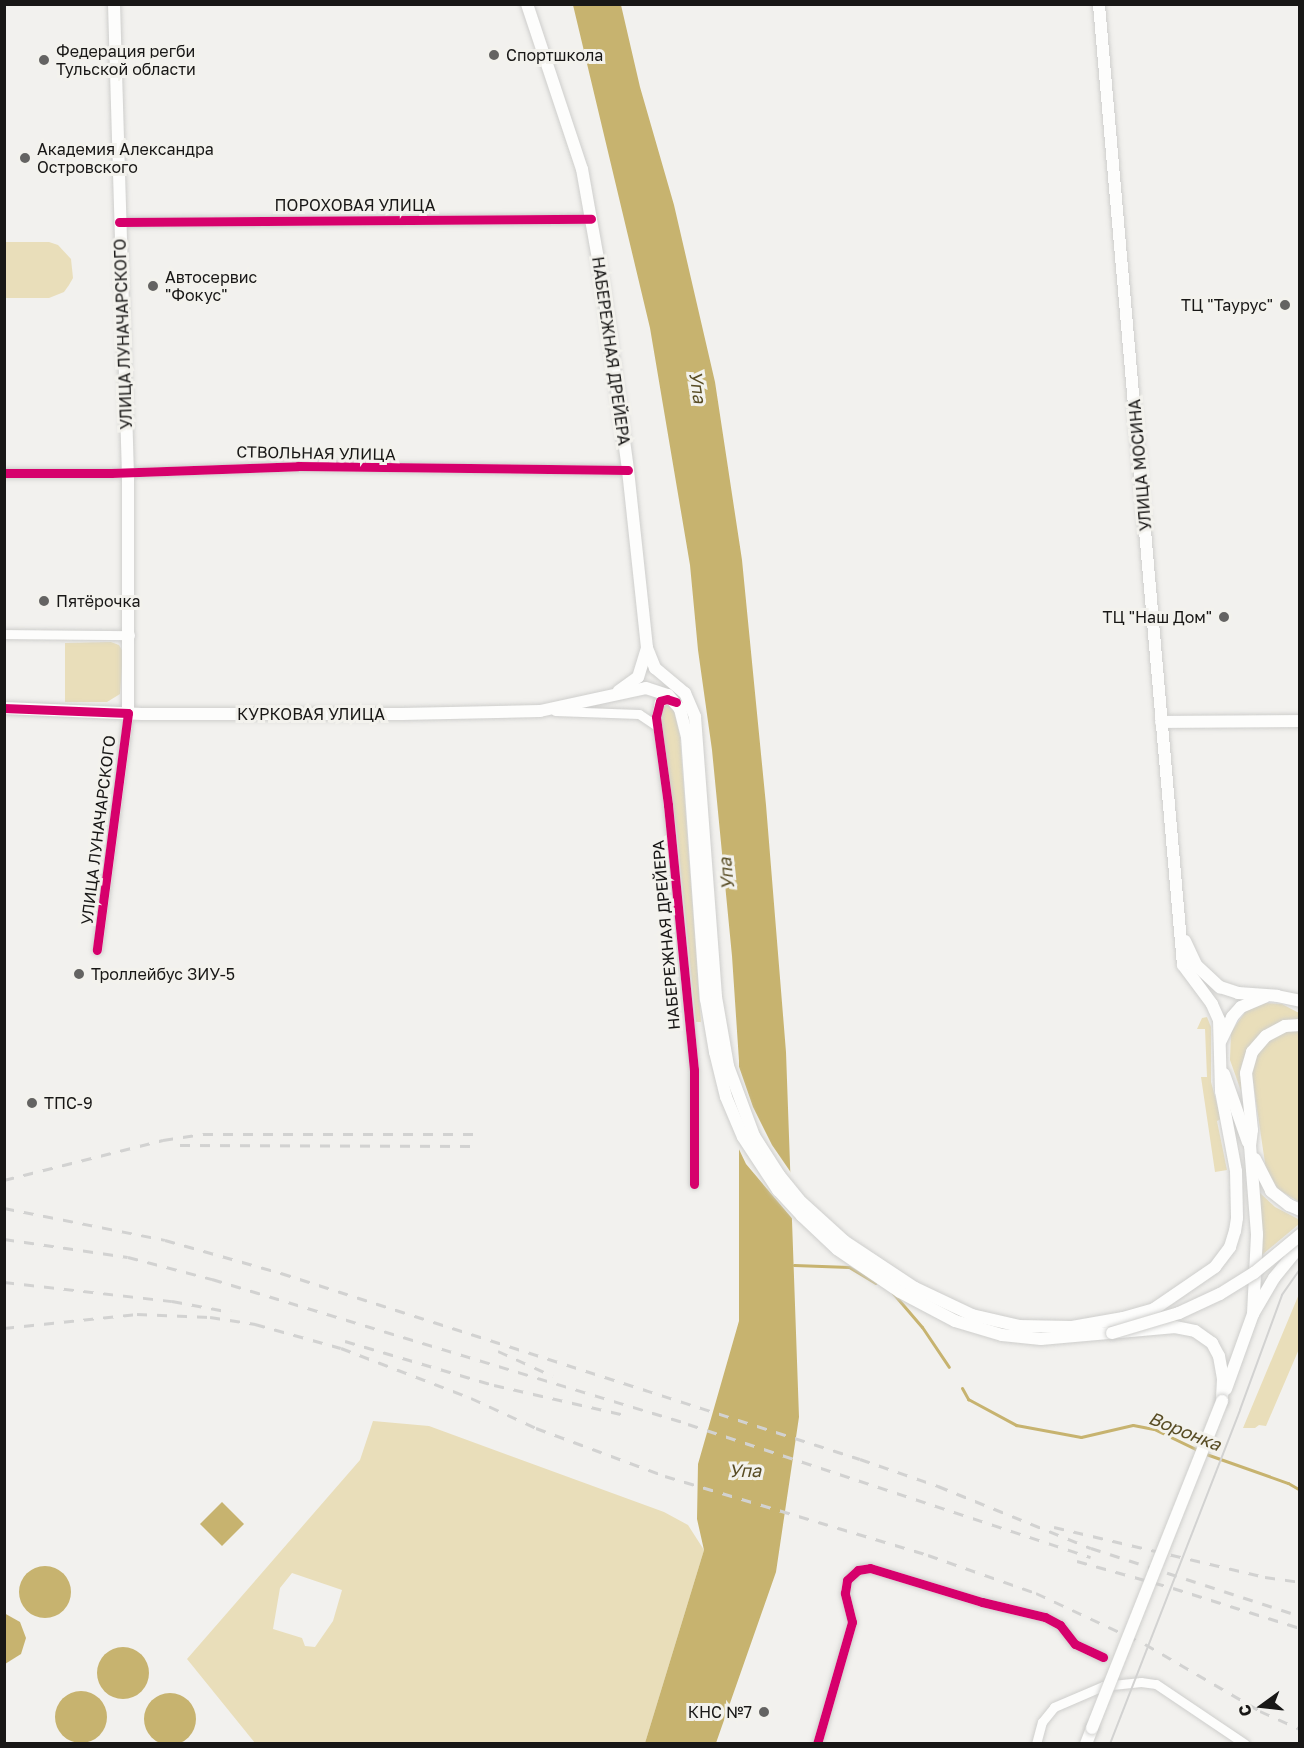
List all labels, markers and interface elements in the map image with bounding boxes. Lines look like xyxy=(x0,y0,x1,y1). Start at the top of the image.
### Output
place label: Федерация регби Тульской области xyxy=(56,41,196,79)
place label: Спортшкола xyxy=(506,45,603,65)
marker: Спортшкола xyxy=(487,48,501,62)
marker: Федерация регби Тульской области xyxy=(37,53,51,67)
place label: Академия Александра Островского xyxy=(37,139,214,177)
marker: Академия Александра Островского xyxy=(18,151,32,165)
street label: ПОРОХОВАЯ УЛИЦА xyxy=(275,195,435,215)
street label: УЛИЦА ЛУНАЧАРСКОГО xyxy=(110,238,136,430)
street label: НАБЕРЕЖНАЯ ДРЕЙЕРА xyxy=(588,255,634,447)
place label: Автосервис "Фокус" xyxy=(165,267,257,305)
marker: Автосервис "Фокус" xyxy=(146,279,160,293)
place label: ТЦ "Таурус" xyxy=(1181,295,1273,315)
marker: ТЦ "Таурус" xyxy=(1278,298,1292,312)
water label: Упа xyxy=(685,369,711,405)
street label: УЛИЦА МОСИНА xyxy=(1125,398,1155,532)
street label: СТВОЛЬНАЯ УЛИЦА xyxy=(236,442,396,464)
place label: Пятёрочка xyxy=(56,591,140,611)
marker: Пятёрочка xyxy=(37,594,51,608)
place label: ТЦ "Наш Дом" xyxy=(1103,607,1212,627)
marker: ТЦ "Наш Дом" xyxy=(1217,610,1231,624)
street label: КУРКОВАЯ УЛИЦА xyxy=(237,704,385,724)
street label: УЛИЦА ЛУНАЧАРСКОГО xyxy=(77,734,119,926)
street label: НАБЕРЕЖНАЯ ДРЕЙЕРА xyxy=(648,839,684,1031)
water label: Упа xyxy=(714,857,738,891)
place label: Троллейбус ЗИУ-5 xyxy=(91,964,235,984)
marker: Троллейбус ЗИУ-5 xyxy=(72,967,86,981)
place label: ТПС-9 xyxy=(44,1093,93,1113)
marker: ТПС-9 xyxy=(25,1096,39,1110)
water label: Воронка xyxy=(1146,1407,1224,1455)
water label: Упа xyxy=(729,1459,761,1481)
north arrow xyxy=(1232,1676,1292,1736)
place label: КНС №7 xyxy=(688,1702,752,1722)
text: С xyxy=(1233,1703,1256,1719)
marker: КНС №7 xyxy=(757,1705,771,1719)

